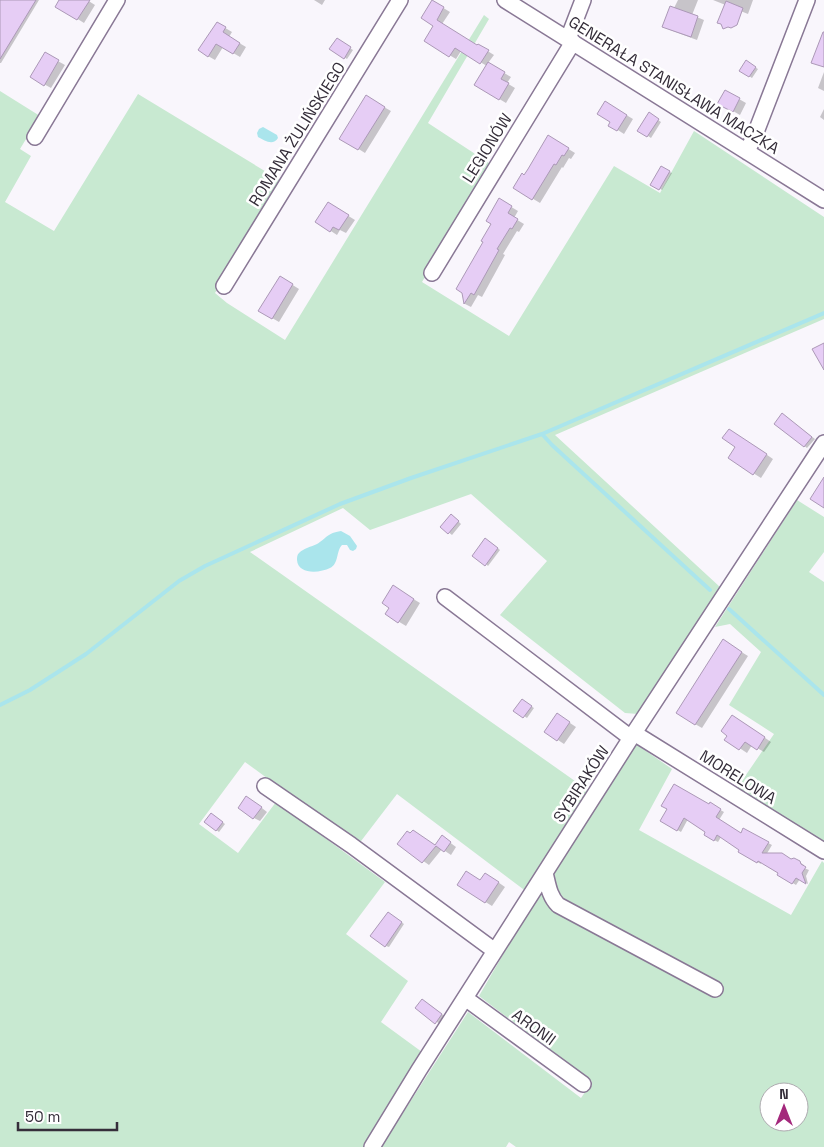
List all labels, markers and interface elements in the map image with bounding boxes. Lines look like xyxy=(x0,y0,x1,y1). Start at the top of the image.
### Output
street label: GENERAŁA STANISŁAWA MACZKA xyxy=(565,11,783,159)
street label: ROMANA ŻULIŃSKIEGO xyxy=(244,58,350,210)
street label: LEGIONÓW xyxy=(457,109,517,187)
street label: SYBIRAKÓW xyxy=(548,741,614,827)
street label: MORELOWA xyxy=(696,745,780,809)
street label: ARONII xyxy=(508,1004,560,1050)
north arrow xyxy=(759,1082,809,1132)
text: N xyxy=(779,1085,789,1103)
scale bar xyxy=(18,1100,116,1132)
text: 50 m xyxy=(25,1107,60,1126)

